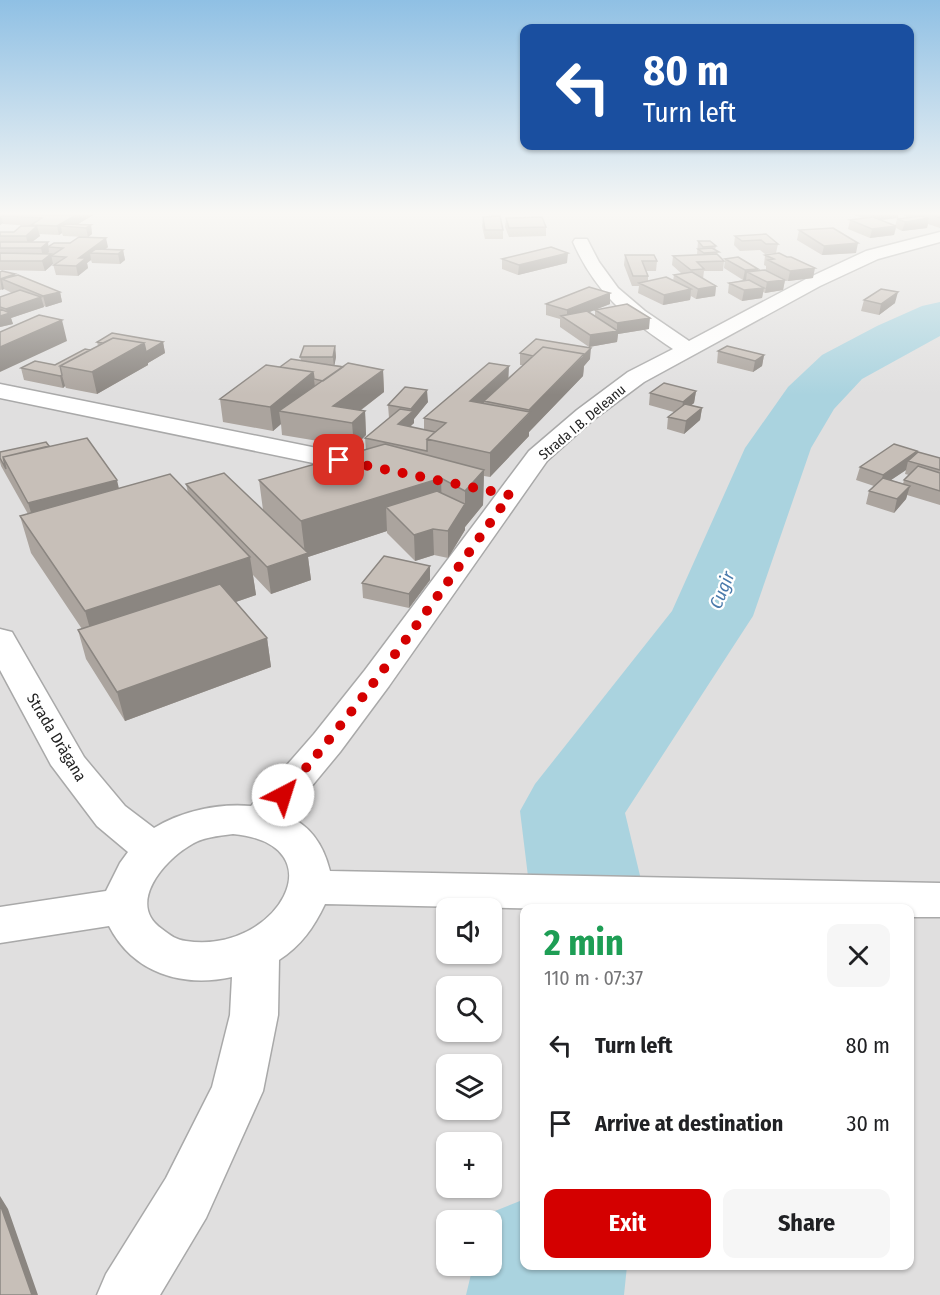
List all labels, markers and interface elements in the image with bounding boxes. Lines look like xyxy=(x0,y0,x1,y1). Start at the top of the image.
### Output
text: 80 m xyxy=(643,46,729,96)
icon: left xyxy=(544,48,622,126)
text: Turn left xyxy=(643,97,736,129)
street label: Strada I.B. Deleanu xyxy=(535,381,629,464)
pin xyxy=(313,434,364,485)
icon: arrive xyxy=(322,443,355,476)
water label: Cugir xyxy=(705,567,740,612)
street label: Strada Drăgana xyxy=(23,690,90,785)
position arrow xyxy=(251,763,315,827)
map controls xyxy=(436,898,502,1276)
button: sound xyxy=(436,898,502,964)
text: 2 min xyxy=(544,921,624,965)
button: close xyxy=(827,924,890,987)
text: 110 m · 07:37 xyxy=(544,966,643,990)
button: search xyxy=(436,976,502,1042)
icon: left xyxy=(544,1029,577,1062)
text: Turn left xyxy=(595,1032,673,1059)
text: 80 m xyxy=(845,1032,890,1059)
button: layers xyxy=(436,1054,502,1120)
icon: arrive xyxy=(544,1107,577,1140)
text: Arrive at destination xyxy=(595,1110,783,1137)
text: 30 m xyxy=(847,1110,890,1137)
button: + xyxy=(436,1132,502,1198)
button: Exit xyxy=(544,1189,711,1258)
button: Share xyxy=(723,1189,890,1258)
button: − xyxy=(436,1210,502,1276)

